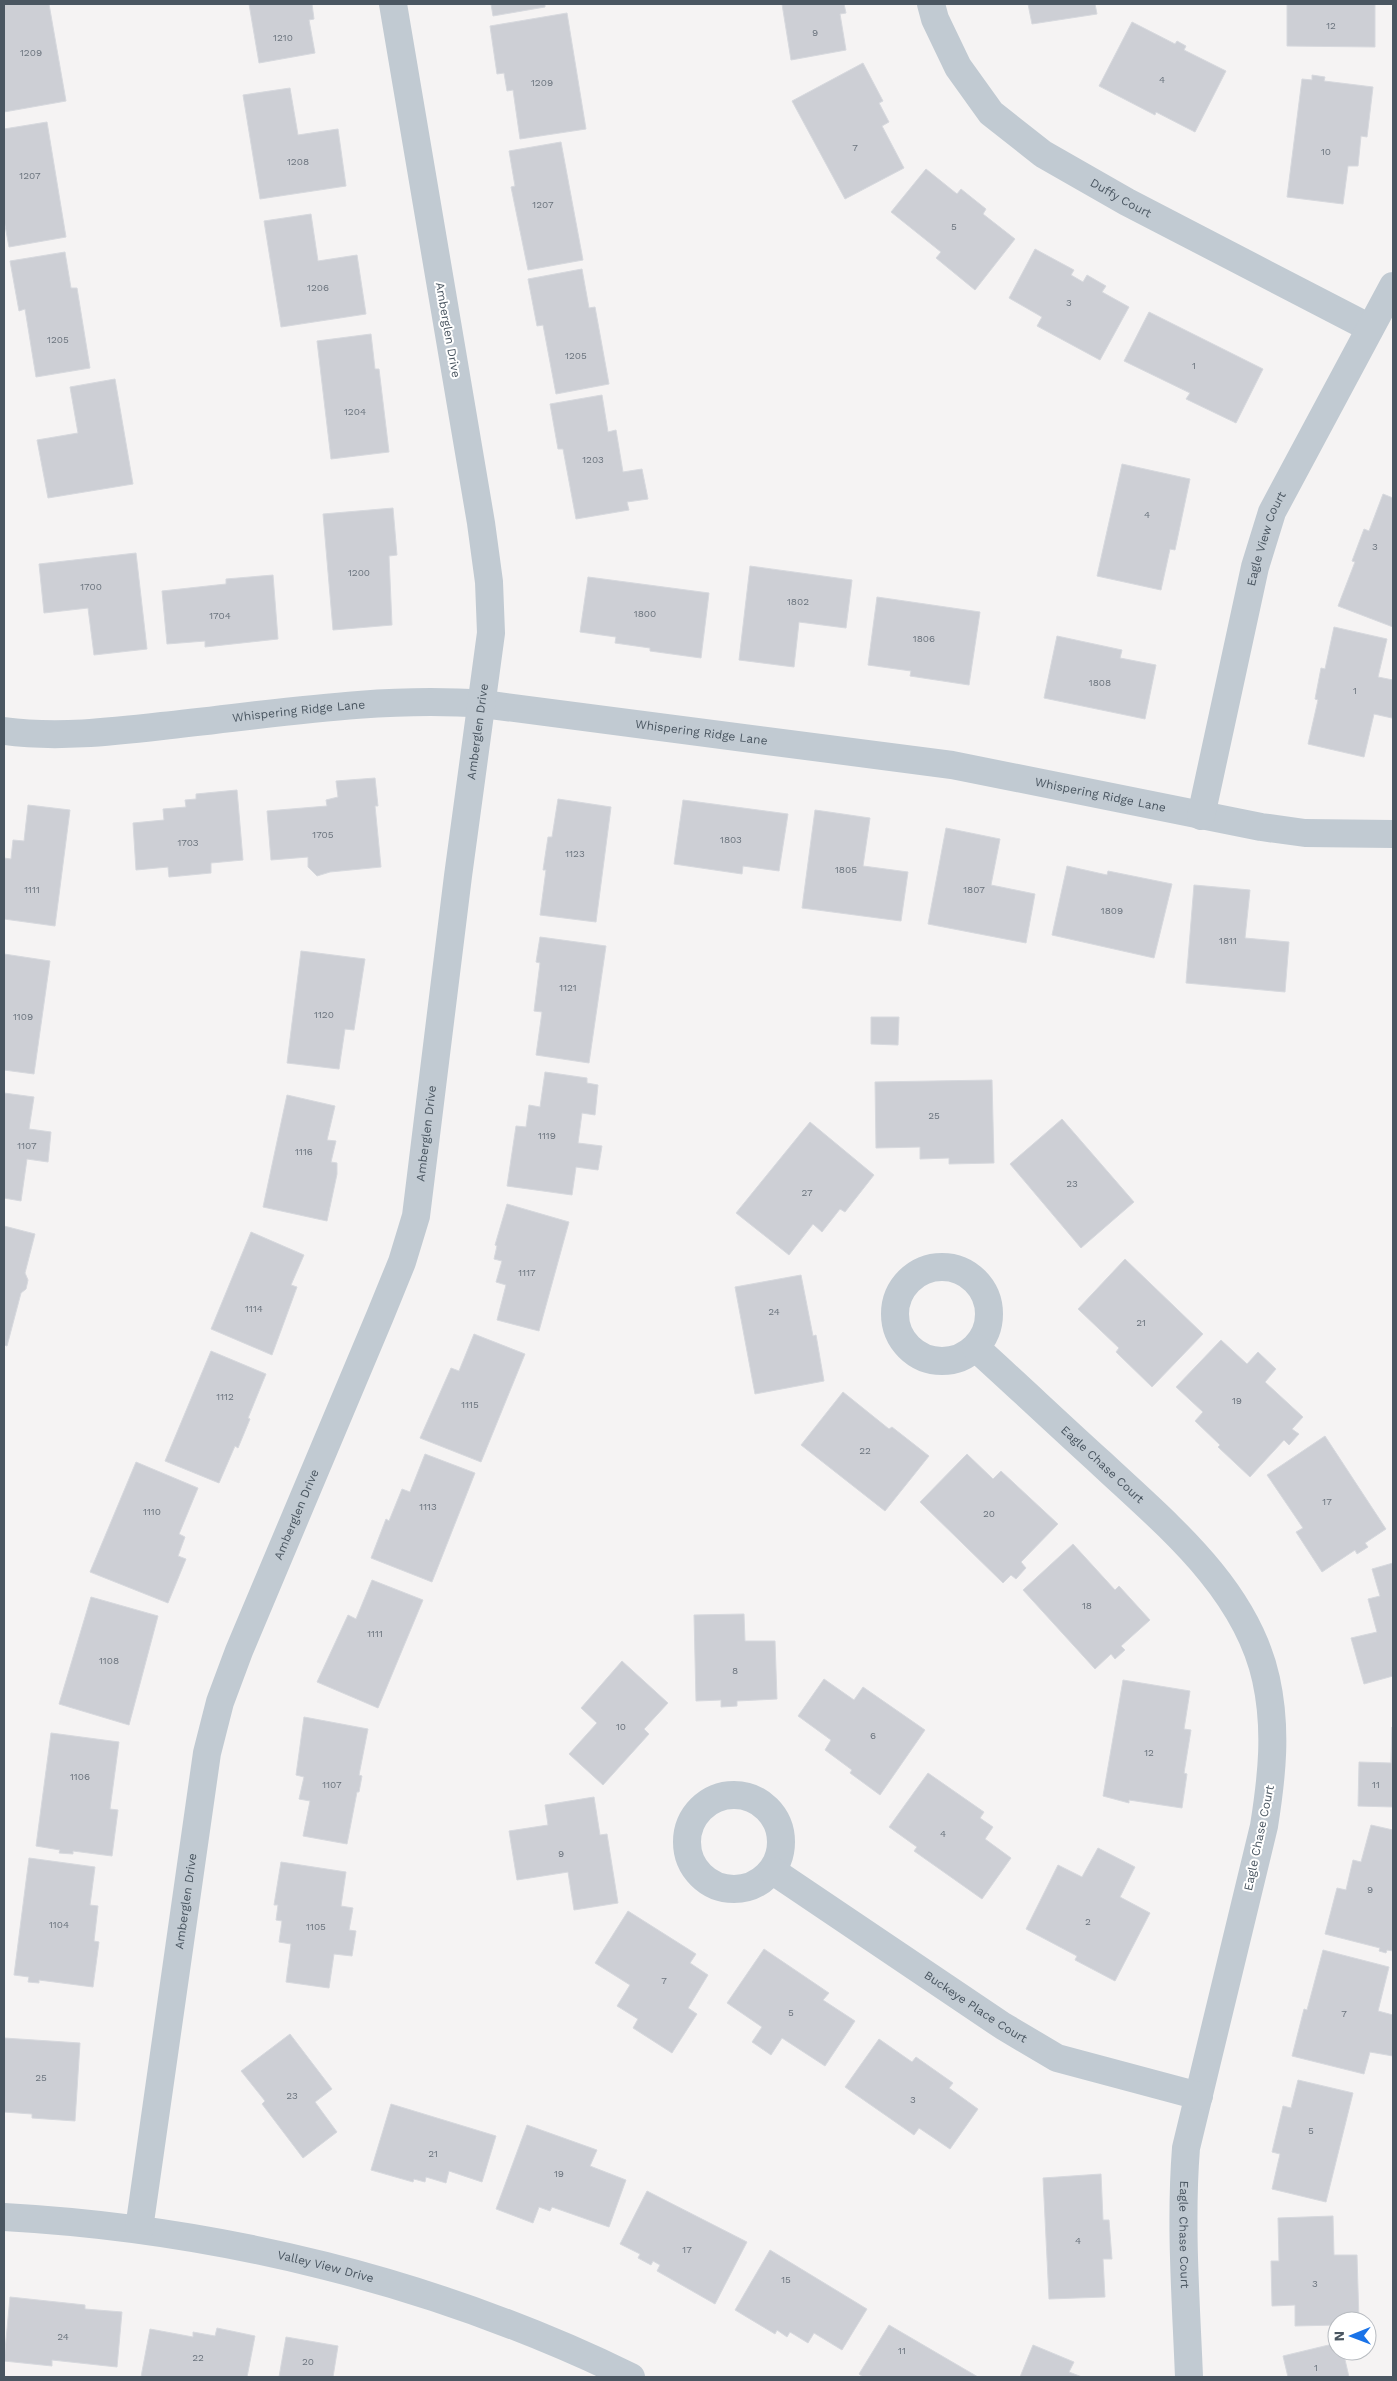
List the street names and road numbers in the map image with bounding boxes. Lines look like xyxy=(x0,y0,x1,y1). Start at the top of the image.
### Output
street label: Duffy Court xyxy=(1088,175,1154,220)
street label: Amberglen Drive xyxy=(433,281,463,379)
street label: Eagle View Court xyxy=(1244,489,1289,587)
street label: Amberglen Drive xyxy=(464,683,491,781)
street label: Whispering Ridge Lane xyxy=(231,697,366,725)
street label: Whispering Ridge Lane xyxy=(634,717,769,748)
street label: Whispering Ridge Lane xyxy=(1034,775,1167,815)
street label: Amberglen Drive xyxy=(413,1084,439,1182)
street label: Eagle Chase Court xyxy=(1058,1423,1147,1506)
street label: Amberglen Drive xyxy=(271,1467,322,1562)
street label: Eagle Chase Court xyxy=(1241,1784,1277,1892)
street label: Amberglen Drive xyxy=(172,1852,200,1950)
street label: Buckeye Place Court xyxy=(921,1968,1030,2046)
street label: Eagle Chase Court xyxy=(1176,2180,1192,2289)
street label: Valley View Drive xyxy=(276,2248,376,2286)

